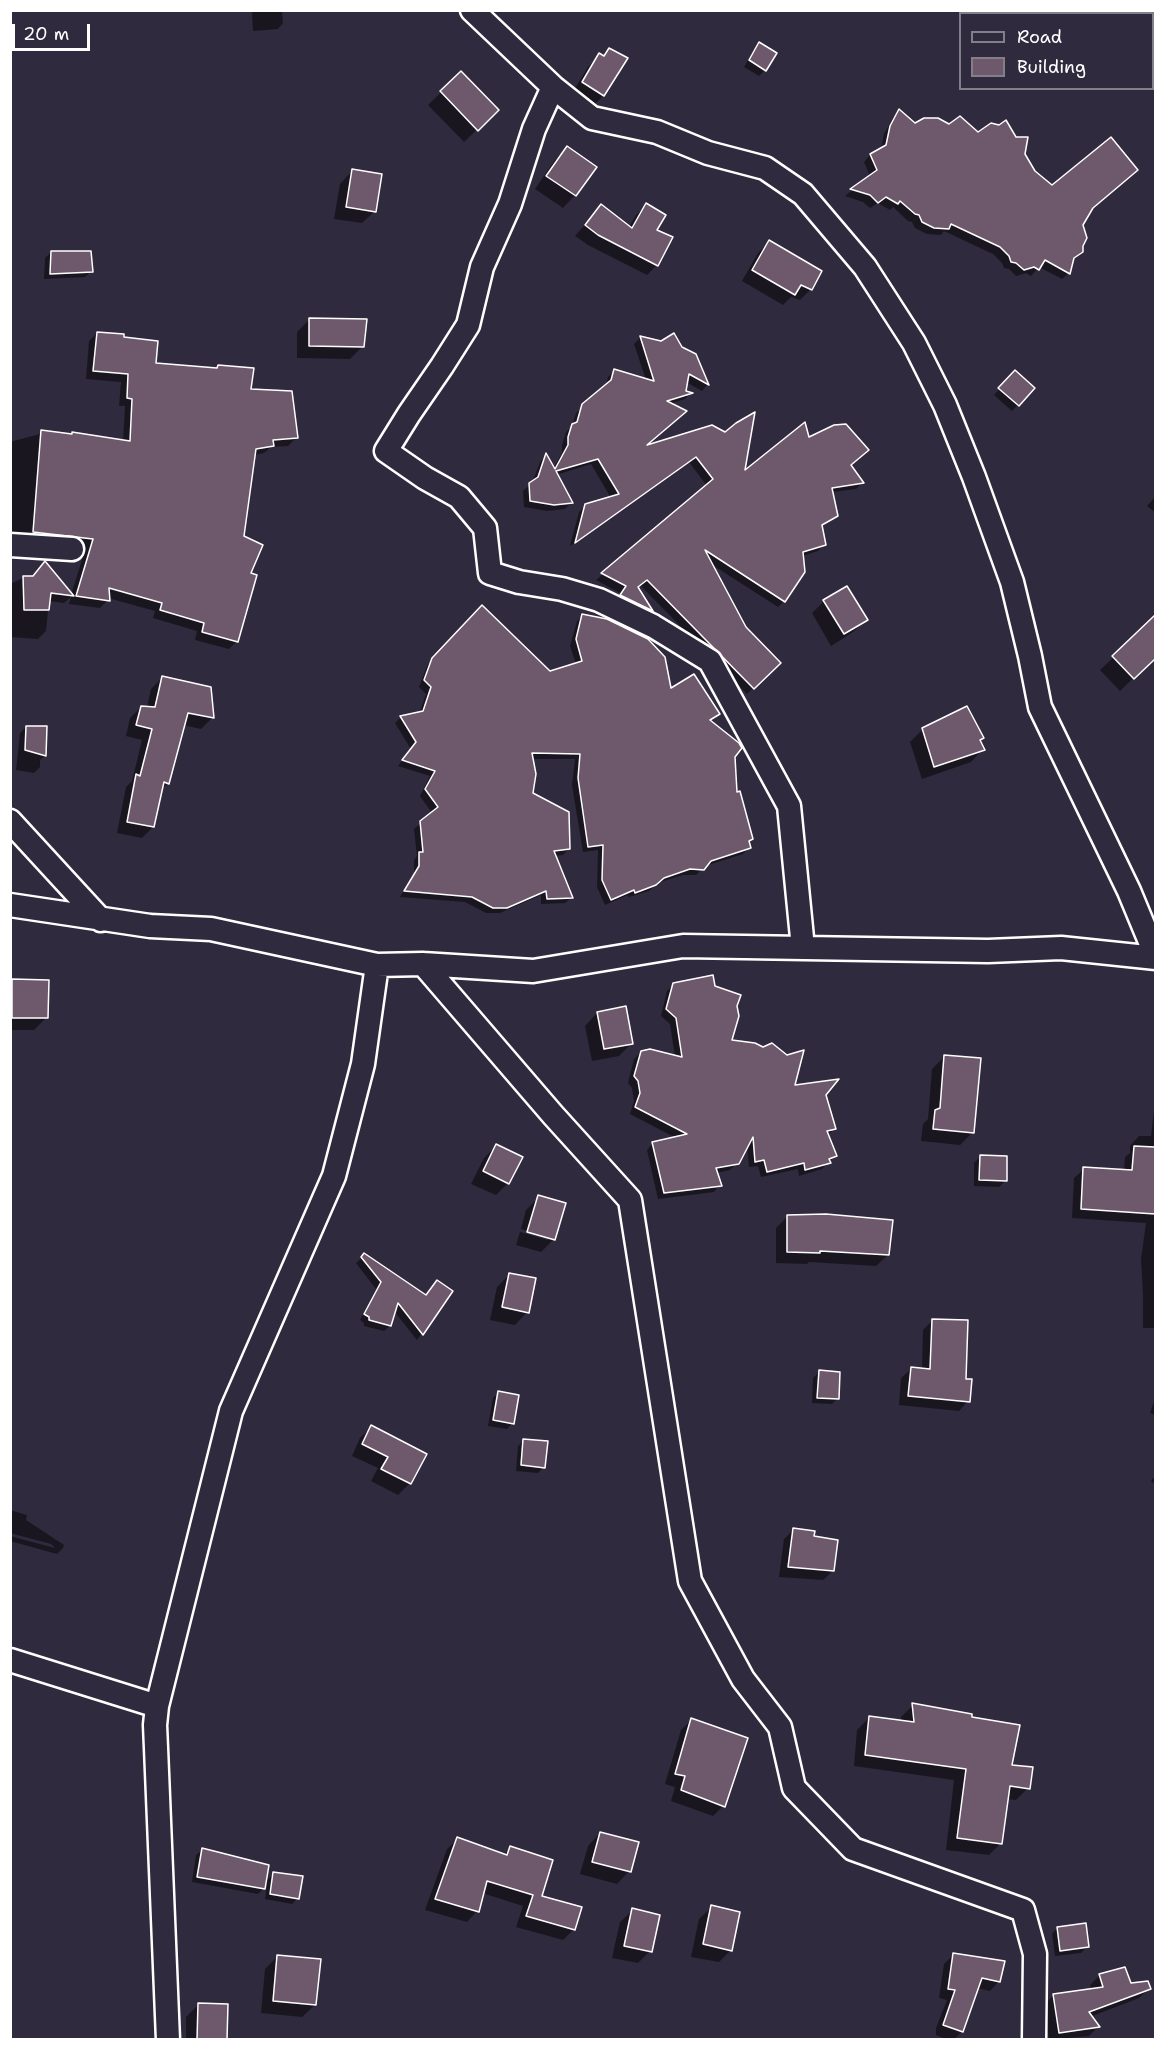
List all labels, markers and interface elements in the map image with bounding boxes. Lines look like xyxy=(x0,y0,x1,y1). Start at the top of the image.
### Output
scale bar xyxy=(15,12,93,50)
legend xyxy=(959,12,1154,90)
text: 20 m xyxy=(23,22,69,46)
text: Road xyxy=(1017,25,1062,49)
text: Building xyxy=(1017,55,1086,79)

